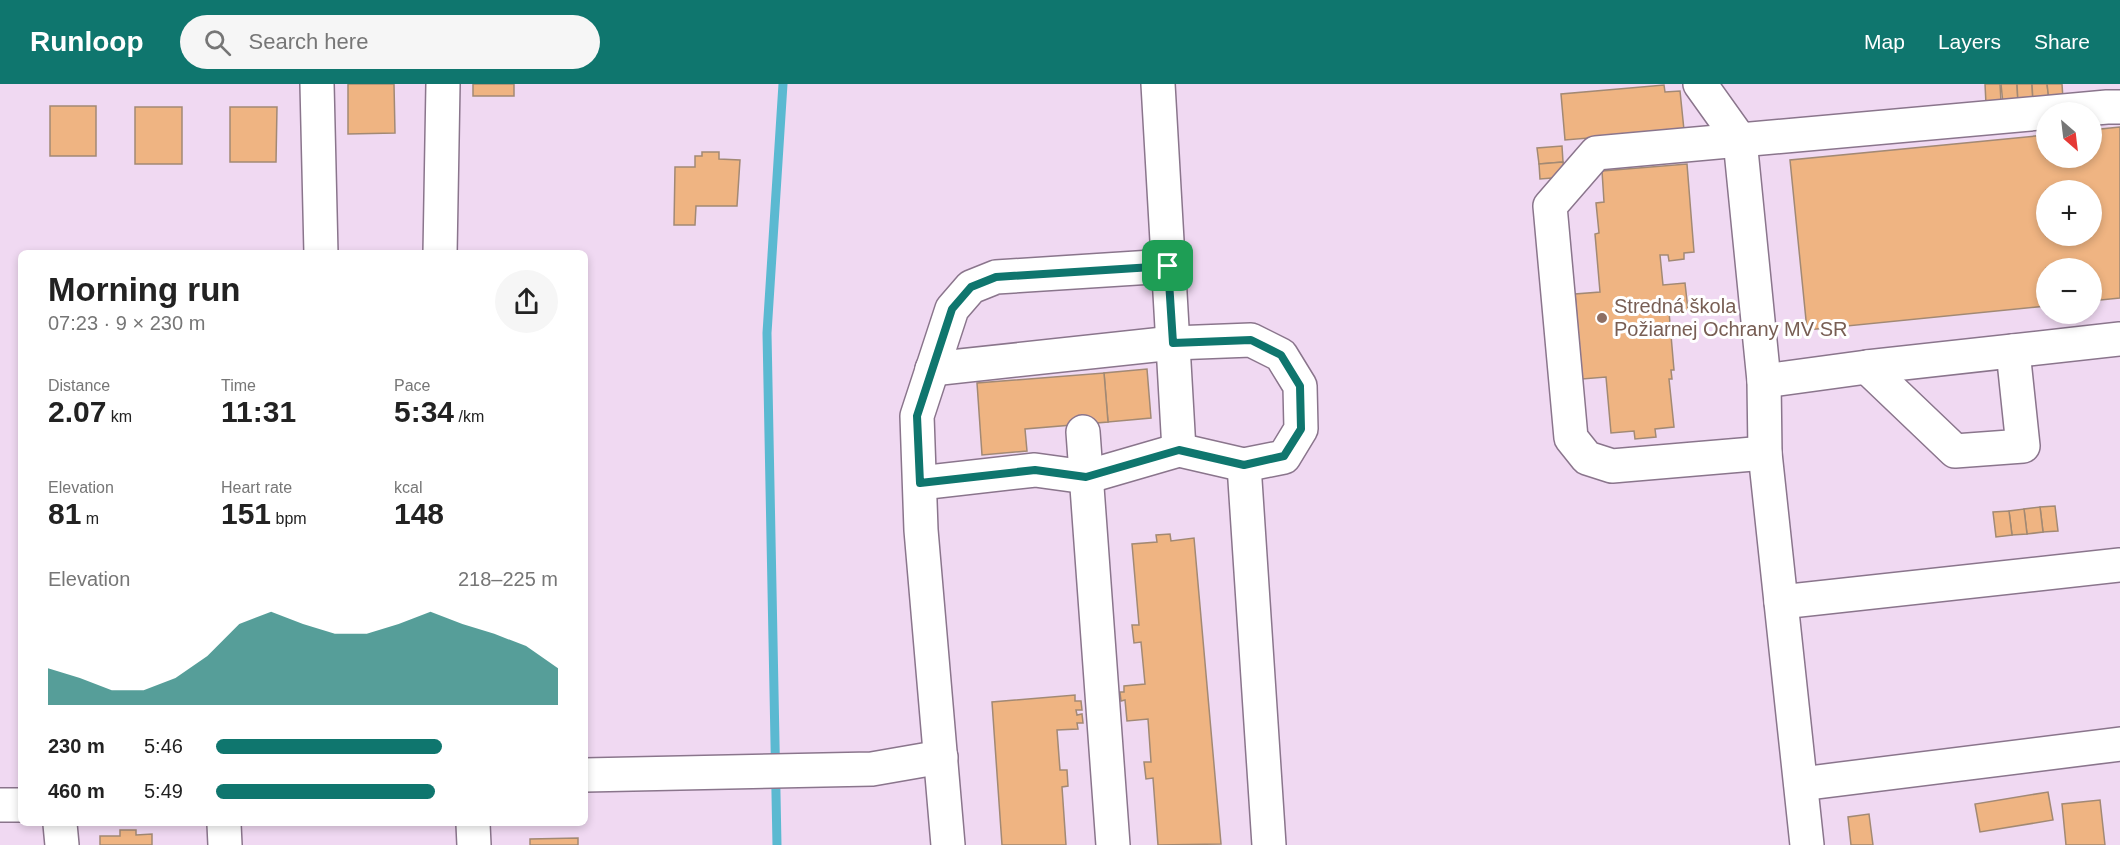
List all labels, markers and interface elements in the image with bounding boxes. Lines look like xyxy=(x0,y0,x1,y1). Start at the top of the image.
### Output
search box xyxy=(180,15,600,69)
text: Runloop xyxy=(30,26,144,57)
icon: search xyxy=(201,26,234,59)
text: Search here xyxy=(249,29,368,54)
text: Map xyxy=(1864,30,1905,53)
text: Layers xyxy=(1938,30,2001,53)
text: Share xyxy=(2034,30,2090,53)
north arrow xyxy=(2036,102,2102,168)
map controls xyxy=(2036,102,2102,324)
button: + xyxy=(2036,180,2102,246)
pin xyxy=(1142,240,1193,291)
icon: arrive xyxy=(1151,249,1184,282)
button: − xyxy=(2036,258,2102,324)
button: share xyxy=(495,270,558,333)
text: Morning run xyxy=(48,271,240,308)
place label: Stredná škola Požiarnej Ochrany MV SR xyxy=(1614,295,1847,340)
marker: Stredná škola Požiarnej Ochrany MV SR xyxy=(1595,311,1609,325)
text: 07:23 · 9 × 230 m xyxy=(48,312,205,334)
text: Distance xyxy=(48,377,110,394)
text: Time xyxy=(221,377,256,394)
text: Pace xyxy=(394,377,430,394)
text: 2.07 xyxy=(48,395,106,428)
text: 11:31 xyxy=(221,395,296,428)
text: 5:34 xyxy=(394,395,454,428)
text: km xyxy=(106,408,132,425)
text: /km xyxy=(454,408,484,425)
text: Elevation xyxy=(48,479,114,496)
text: Heart rate xyxy=(221,479,292,496)
text: kcal xyxy=(394,479,422,496)
text: 81 xyxy=(48,497,81,530)
text: 151 xyxy=(221,497,271,530)
text: 148 xyxy=(394,497,444,530)
text: m xyxy=(81,510,99,527)
text: bpm xyxy=(271,510,307,527)
text: Elevation xyxy=(48,568,130,590)
text: 218–225 m xyxy=(458,568,558,590)
text: 230 m xyxy=(48,735,105,757)
text: 5:46 xyxy=(144,735,183,757)
text: 460 m xyxy=(48,780,105,802)
text: 5:49 xyxy=(144,780,183,802)

